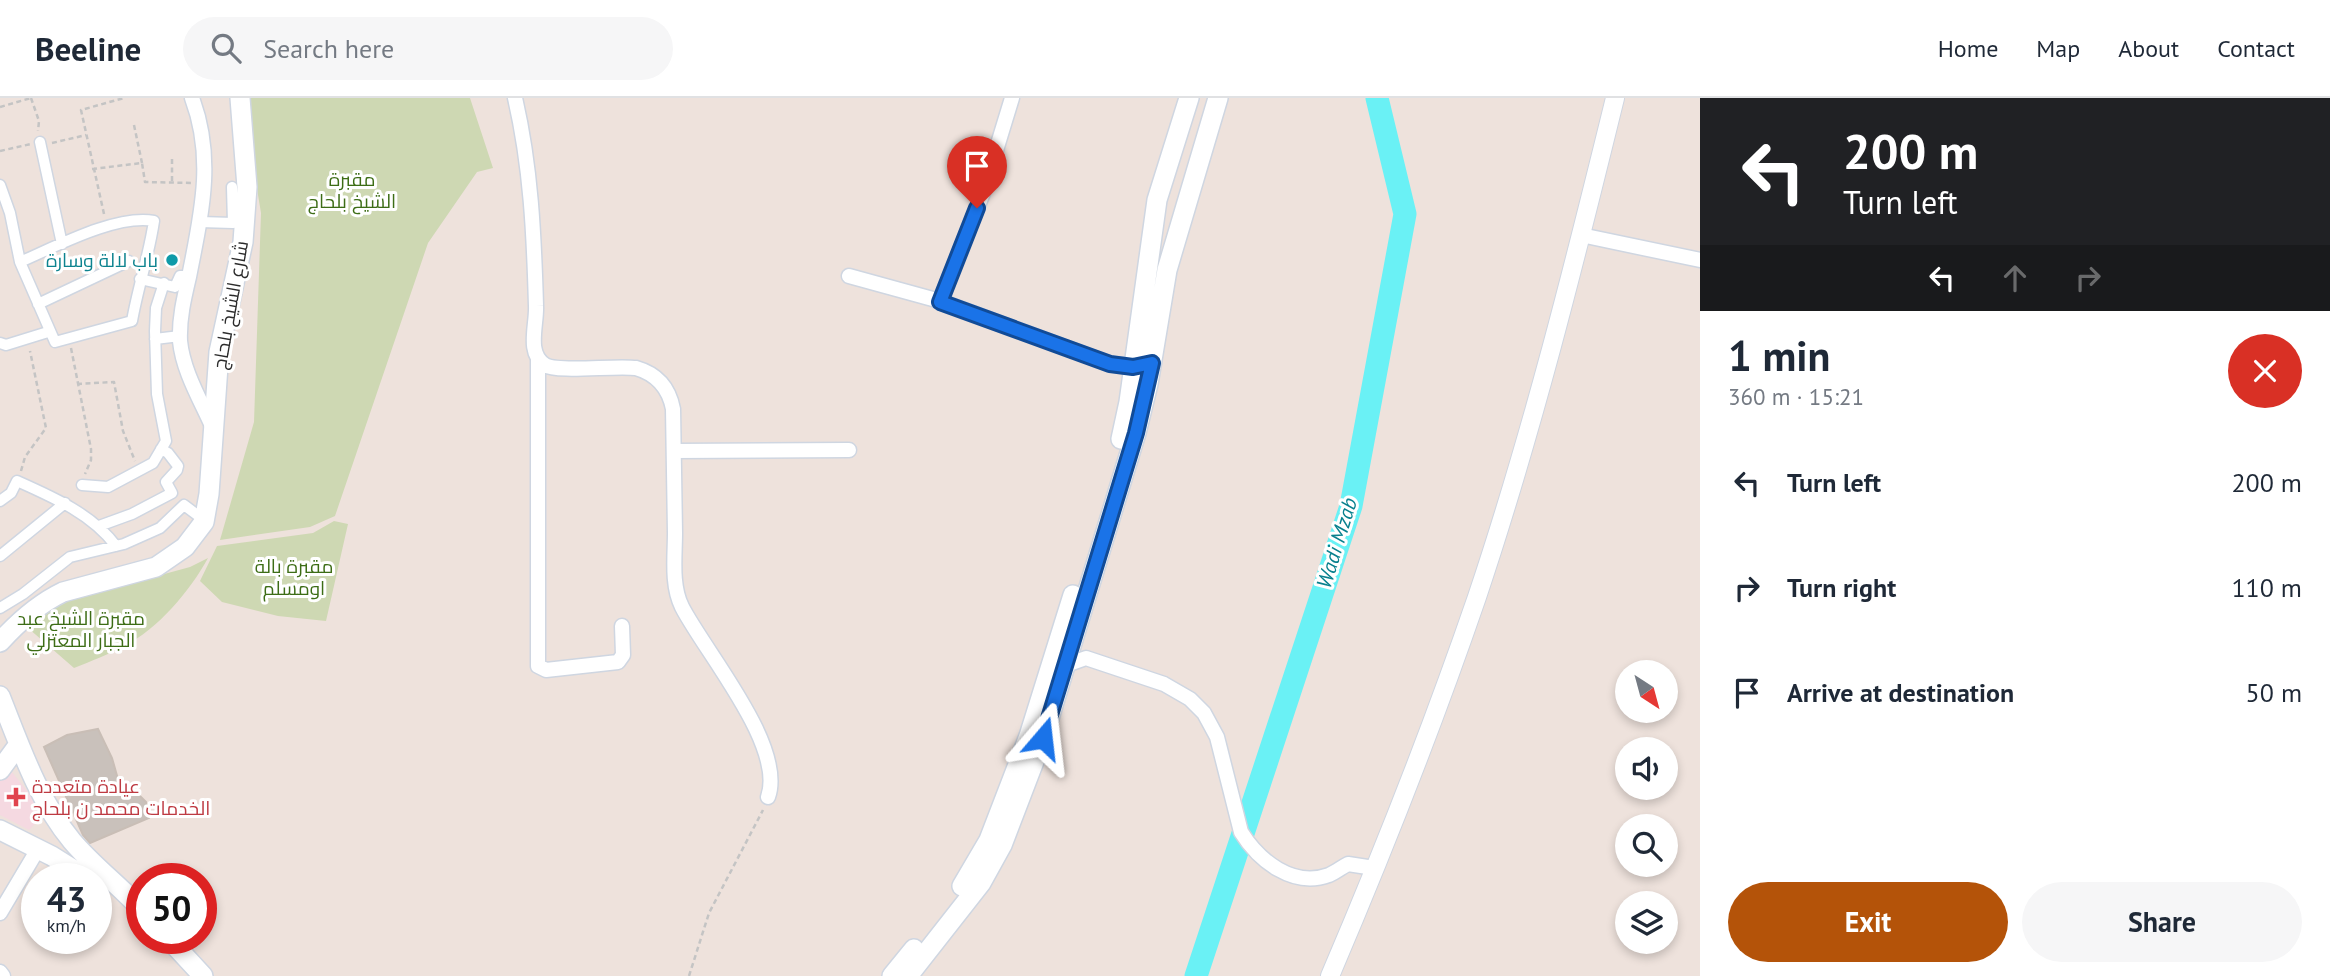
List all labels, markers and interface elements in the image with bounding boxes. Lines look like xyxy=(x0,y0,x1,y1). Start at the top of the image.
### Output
search box xyxy=(183,17,673,80)
text: Beeline xyxy=(35,27,141,70)
icon: search xyxy=(207,29,245,67)
text: Search here xyxy=(263,32,394,65)
text: Home xyxy=(1938,33,1998,64)
text: Map xyxy=(2036,33,2080,64)
text: About xyxy=(2118,33,2179,64)
text: Contact xyxy=(2217,33,2295,64)
text: 200 m xyxy=(1843,119,1978,183)
icon: left xyxy=(1728,126,1819,217)
pin xyxy=(947,136,1007,208)
icon: arrive xyxy=(958,147,996,185)
park label: مقبرة الشيخ بلحاج xyxy=(308,167,396,215)
text: Turn left xyxy=(1843,181,1958,223)
street label: شارع الشيخ بلحاج xyxy=(207,239,255,372)
place label: باب لالة وسارة xyxy=(46,248,158,272)
marker: باب لالة وسارة xyxy=(164,252,180,268)
icon: left xyxy=(1923,259,1961,297)
icon: ahead xyxy=(1996,259,2034,297)
icon: right xyxy=(2069,259,2107,297)
text: 1 min xyxy=(1728,328,1830,383)
button: close xyxy=(2228,334,2302,408)
text: 360 m · 15:21 xyxy=(1728,382,1864,411)
icon: left xyxy=(1728,464,1766,502)
text: Turn left xyxy=(1787,466,1881,499)
text: 200 m xyxy=(2231,466,2302,499)
water label: Wadi Mzab xyxy=(1310,494,1363,592)
park label: مقبرة بالة اومسلم xyxy=(255,554,333,602)
icon: right xyxy=(1728,569,1766,607)
text: Turn right xyxy=(1787,571,1896,604)
text: 110 m xyxy=(2231,571,2302,604)
park label: مقبرة الشيخ عبد الجبار المعتزلي xyxy=(17,606,145,655)
north arrow xyxy=(1615,660,1678,723)
map controls xyxy=(1615,660,1678,954)
icon: arrive xyxy=(1728,674,1766,712)
text: Arrive at destination xyxy=(1787,676,2014,709)
text: 50 m xyxy=(2246,676,2302,709)
position arrow xyxy=(1006,701,1080,775)
button: sound xyxy=(1615,737,1678,800)
place label: عيادة متعددة الخدمات محمد ن بلحاج xyxy=(32,774,210,822)
marker: عيادة متعددة الخدمات محمد ن بلحاج xyxy=(6,787,26,807)
button: search xyxy=(1615,814,1678,877)
speed limit sign: 50 xyxy=(126,863,217,954)
text: 43 xyxy=(47,876,86,922)
button: Exit xyxy=(1728,882,2008,962)
button: Share xyxy=(2022,882,2302,962)
button: layers xyxy=(1615,891,1678,954)
text: km/h xyxy=(47,914,86,937)

